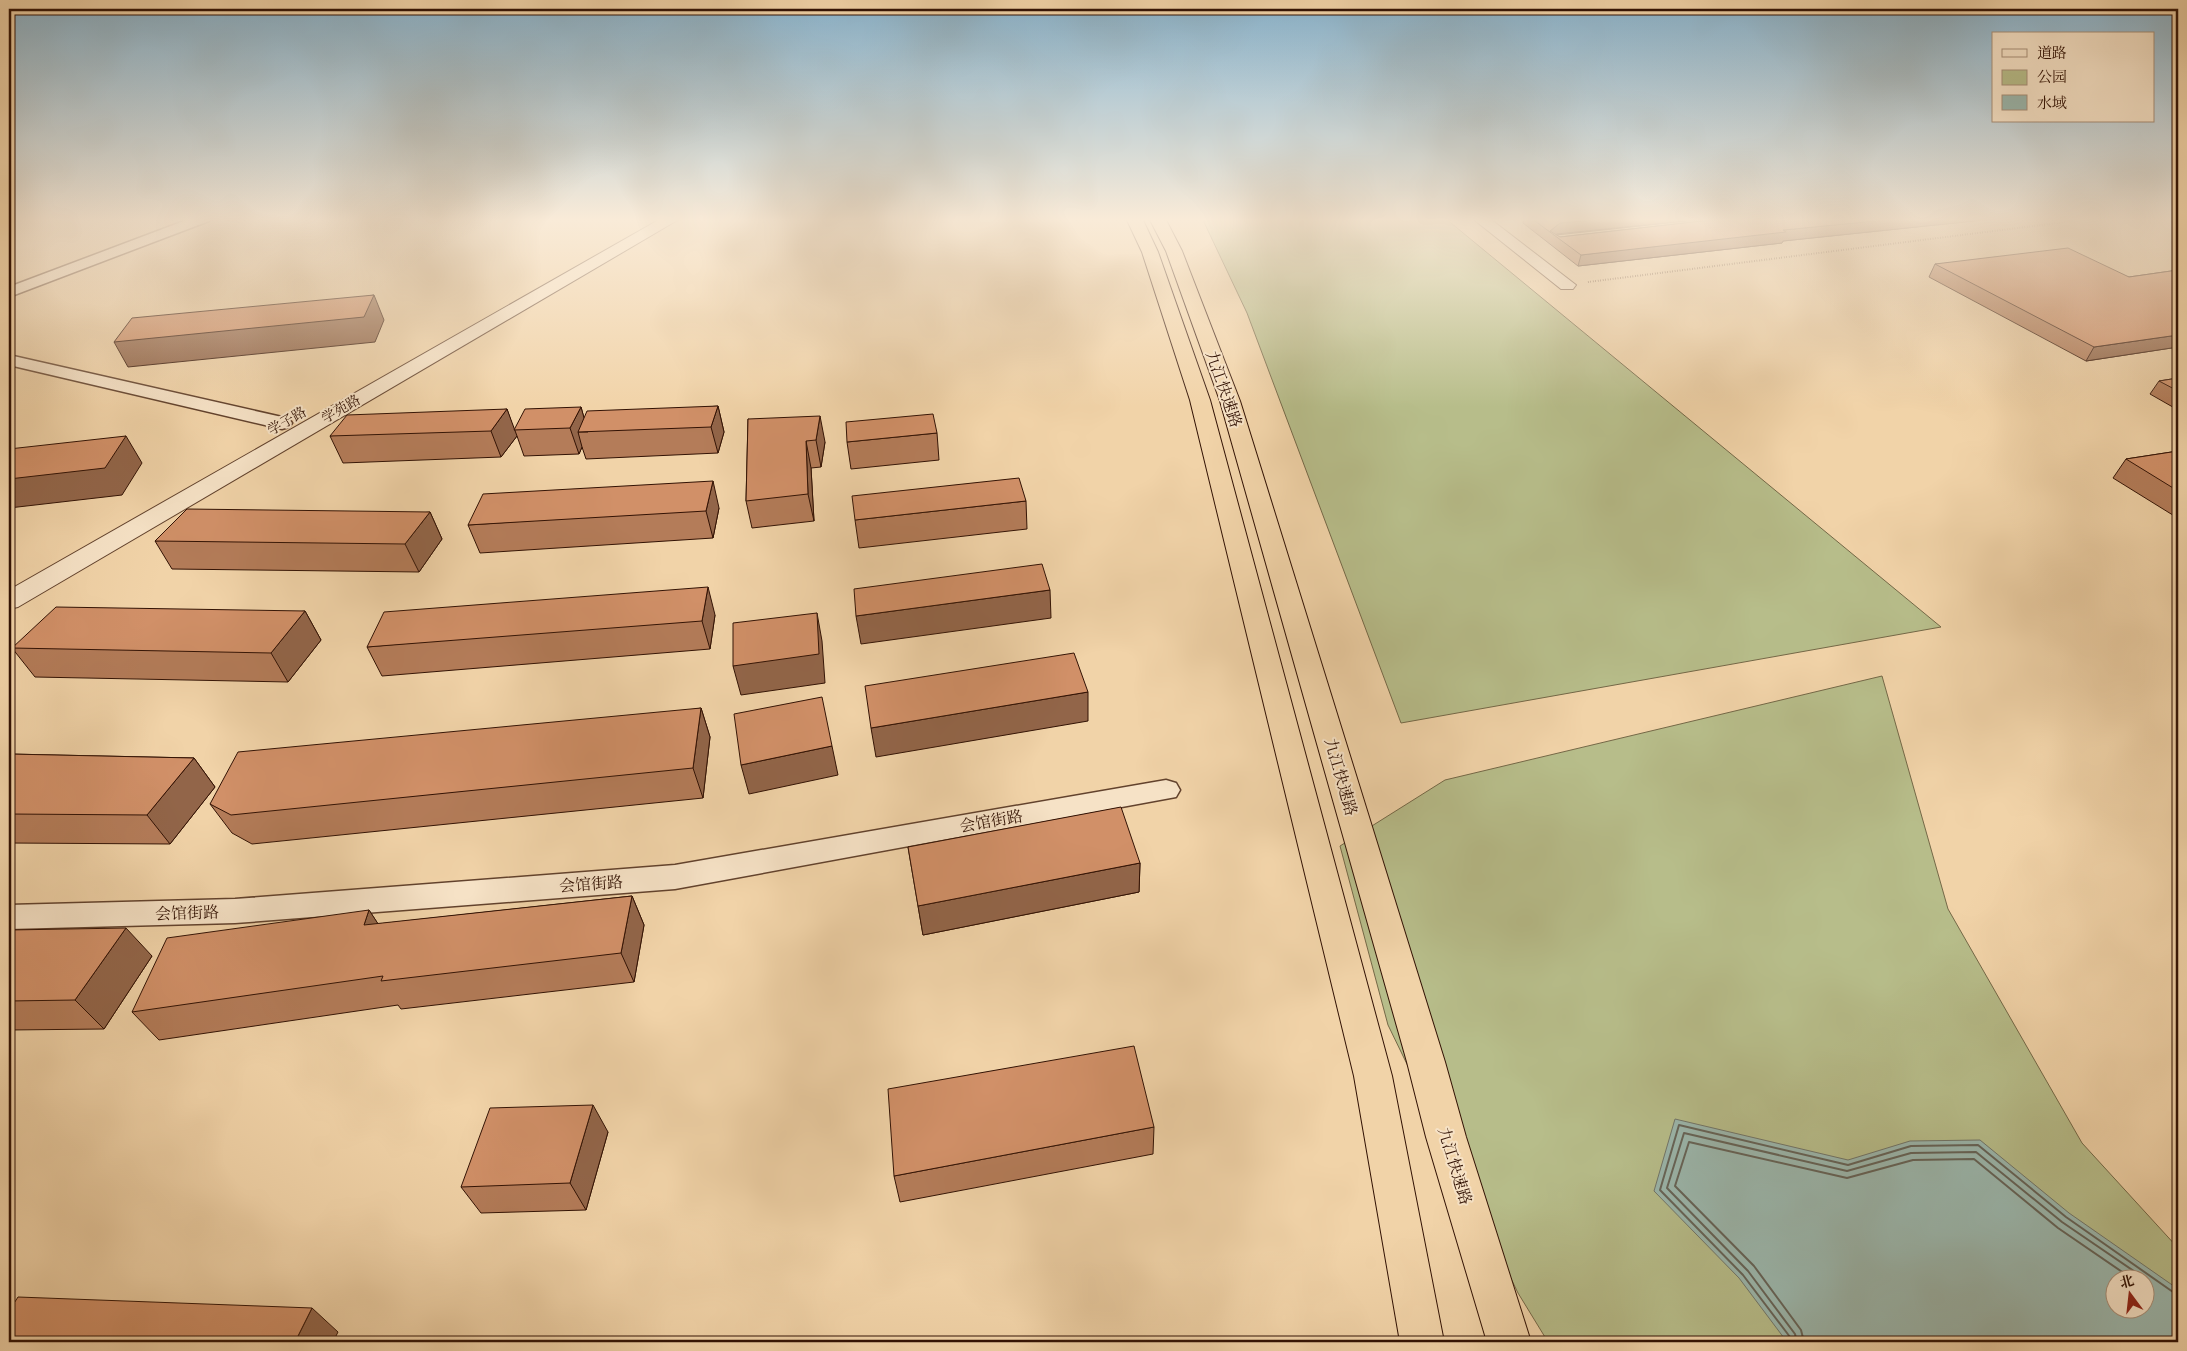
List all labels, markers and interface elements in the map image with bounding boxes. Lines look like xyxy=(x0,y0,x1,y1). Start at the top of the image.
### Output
legend xyxy=(1992,32,2154,122)
text: 道路 xyxy=(2037,44,2067,62)
text: 公园 xyxy=(2037,68,2067,86)
text: 水域 xyxy=(2037,94,2067,112)
street label: 九江快速路 xyxy=(1202,348,1246,430)
street label: 学苑路 xyxy=(319,391,363,427)
street label: 学子路 xyxy=(265,403,309,439)
street label: 九江快速路 xyxy=(1321,736,1361,818)
street label: 会馆街路 xyxy=(958,806,1024,836)
street label: 会馆街路 xyxy=(558,872,624,896)
street label: 会馆街路 xyxy=(155,902,219,924)
street label: 九江快速路 xyxy=(1434,1125,1476,1207)
north arrow xyxy=(2104,1268,2154,1318)
text: 北 xyxy=(2118,1272,2136,1292)

